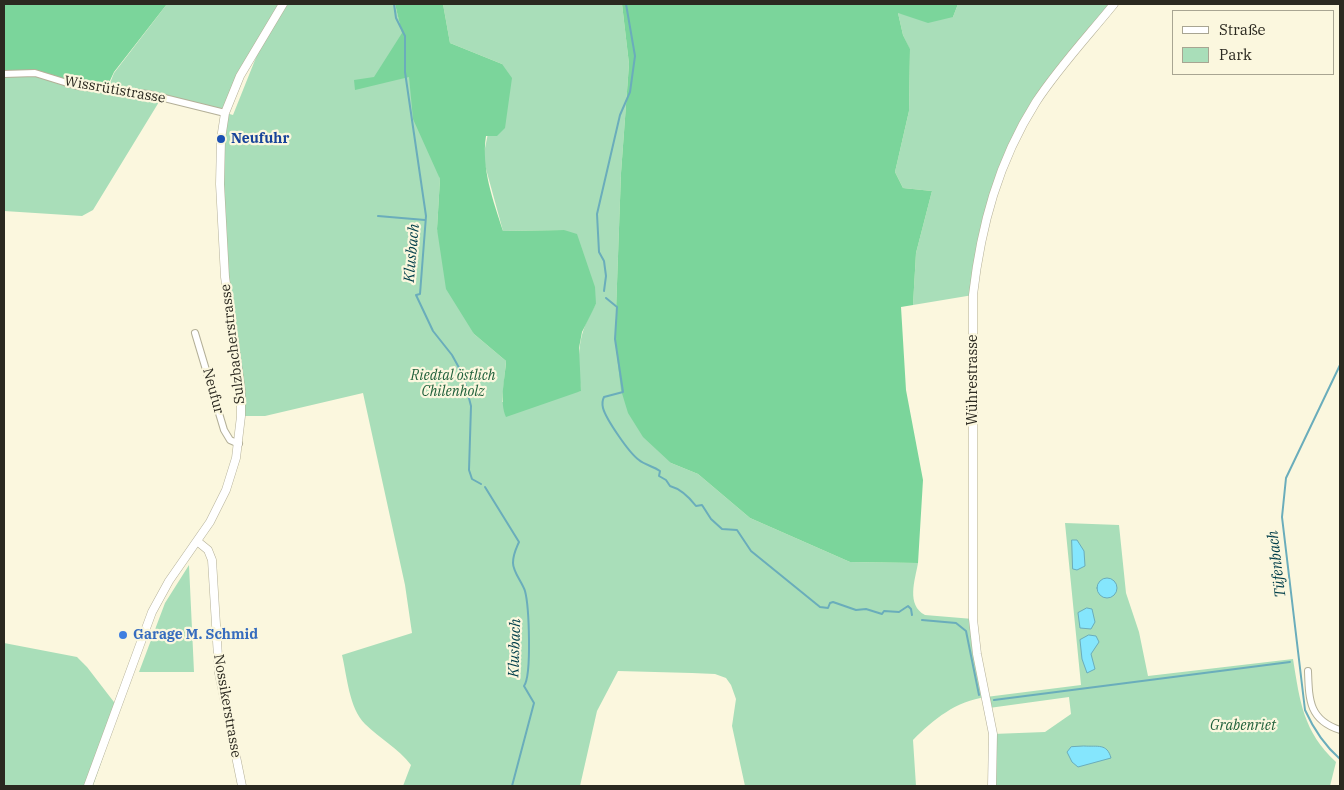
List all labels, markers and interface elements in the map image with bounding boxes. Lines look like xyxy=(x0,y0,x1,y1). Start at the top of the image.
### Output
legend xyxy=(1172,10,1334,75)
text: Straße xyxy=(1219,20,1266,39)
text: Park xyxy=(1219,45,1252,64)
street label: Wissrütistrasse xyxy=(63,73,167,107)
place label: Neufuhr xyxy=(231,131,289,147)
marker: Neufuhr xyxy=(215,133,227,145)
water label: Klusbach xyxy=(400,223,424,283)
street label: Sulzbacherstrasse xyxy=(217,283,249,405)
street label: Wührestrasse xyxy=(965,334,981,426)
street label: Neufur xyxy=(199,366,227,416)
park label: Riedtal östlich Chilenholz xyxy=(411,368,495,401)
water label: Tüfenbach xyxy=(1264,529,1290,599)
water label: Klusbach xyxy=(505,618,525,678)
place label: Garage M. Schmid xyxy=(133,627,258,643)
marker: Garage M. Schmid xyxy=(117,629,129,641)
street label: Nossikerstrasse xyxy=(210,653,244,759)
park label: Grabenriet xyxy=(1210,718,1276,734)

